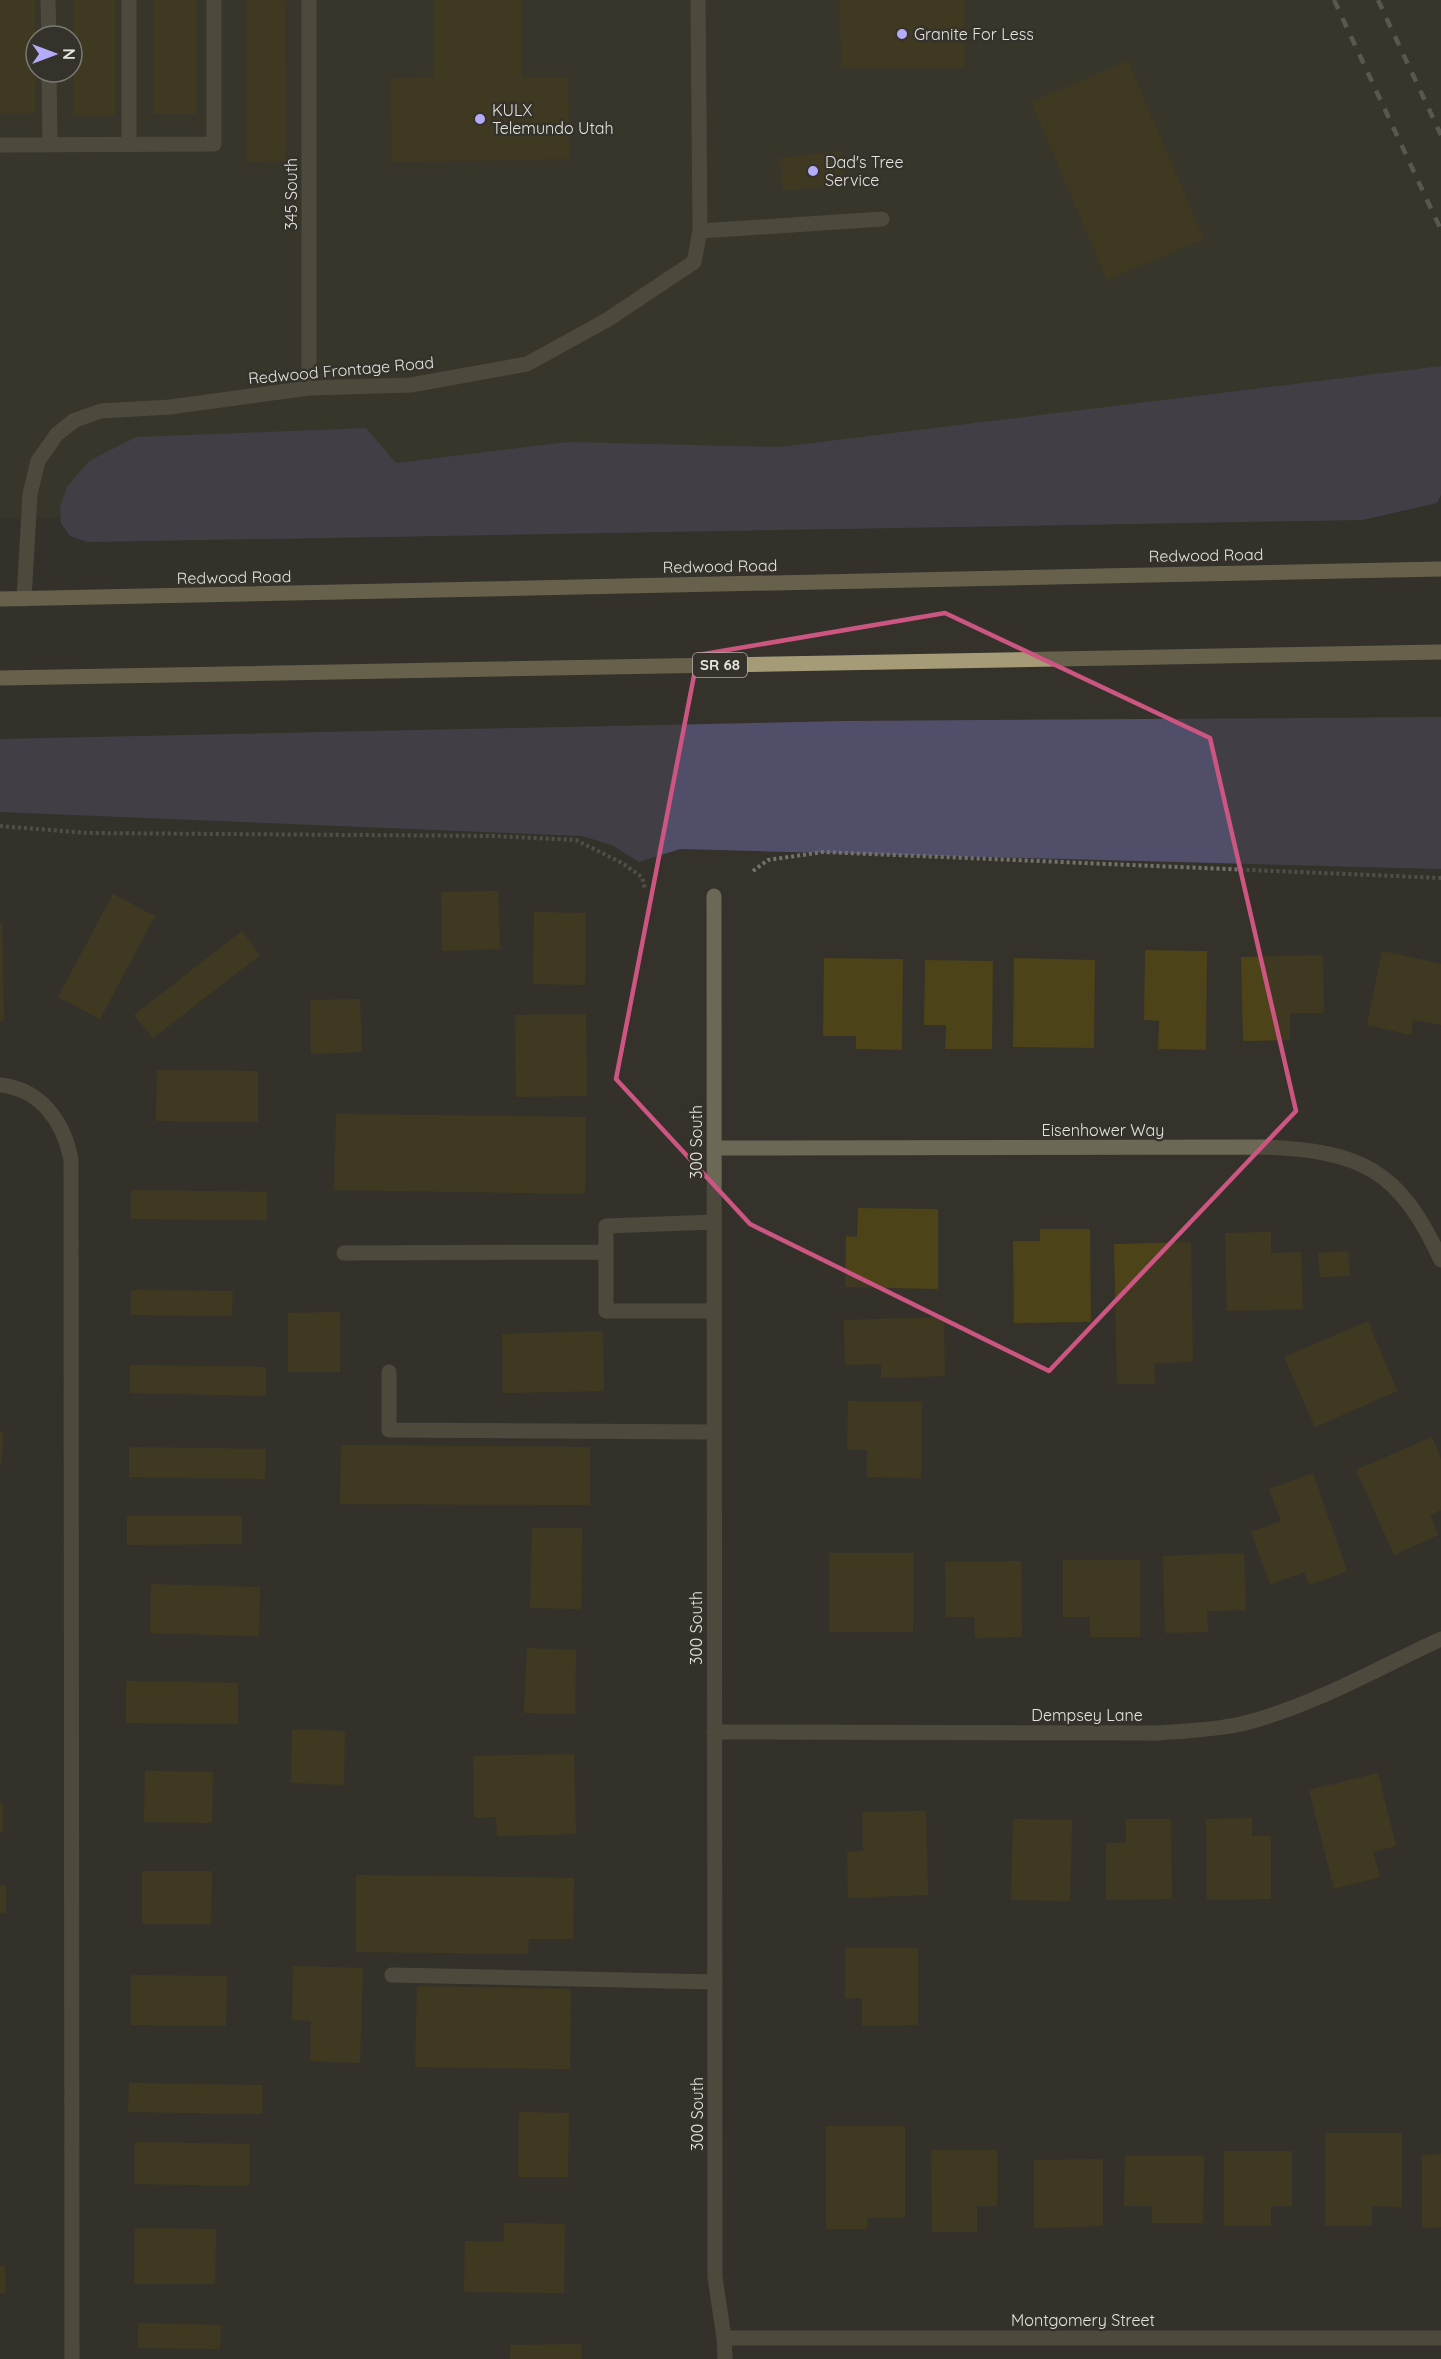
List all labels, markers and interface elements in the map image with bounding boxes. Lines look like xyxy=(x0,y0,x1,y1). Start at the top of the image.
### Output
north arrow xyxy=(24,24,84,84)
place label: Granite For Less xyxy=(914,24,1034,44)
marker: Granite For Less xyxy=(895,27,909,41)
text: N xyxy=(59,48,79,60)
place label: KULX Telemundo Utah xyxy=(492,100,614,138)
marker: KULX Telemundo Utah xyxy=(473,112,487,126)
place label: Dad's Tree Service xyxy=(825,152,903,190)
street label: 345 South xyxy=(281,158,301,230)
marker: Dad's Tree Service xyxy=(806,164,820,178)
street label: Redwood Frontage Road xyxy=(247,352,435,388)
street label: Redwood Road xyxy=(1149,544,1263,566)
street label: Redwood Road xyxy=(663,555,777,577)
street label: Redwood Road xyxy=(177,566,291,588)
road number: SR 68 xyxy=(693,653,747,677)
street label: 300 South xyxy=(686,1105,706,1179)
street label: Eisenhower Way xyxy=(1042,1120,1164,1140)
street label: 300 South xyxy=(686,1591,706,1665)
street label: Dempsey Lane xyxy=(1031,1705,1143,1725)
street label: 300 South xyxy=(687,2077,707,2151)
street label: Montgomery Street xyxy=(1011,2310,1155,2330)

